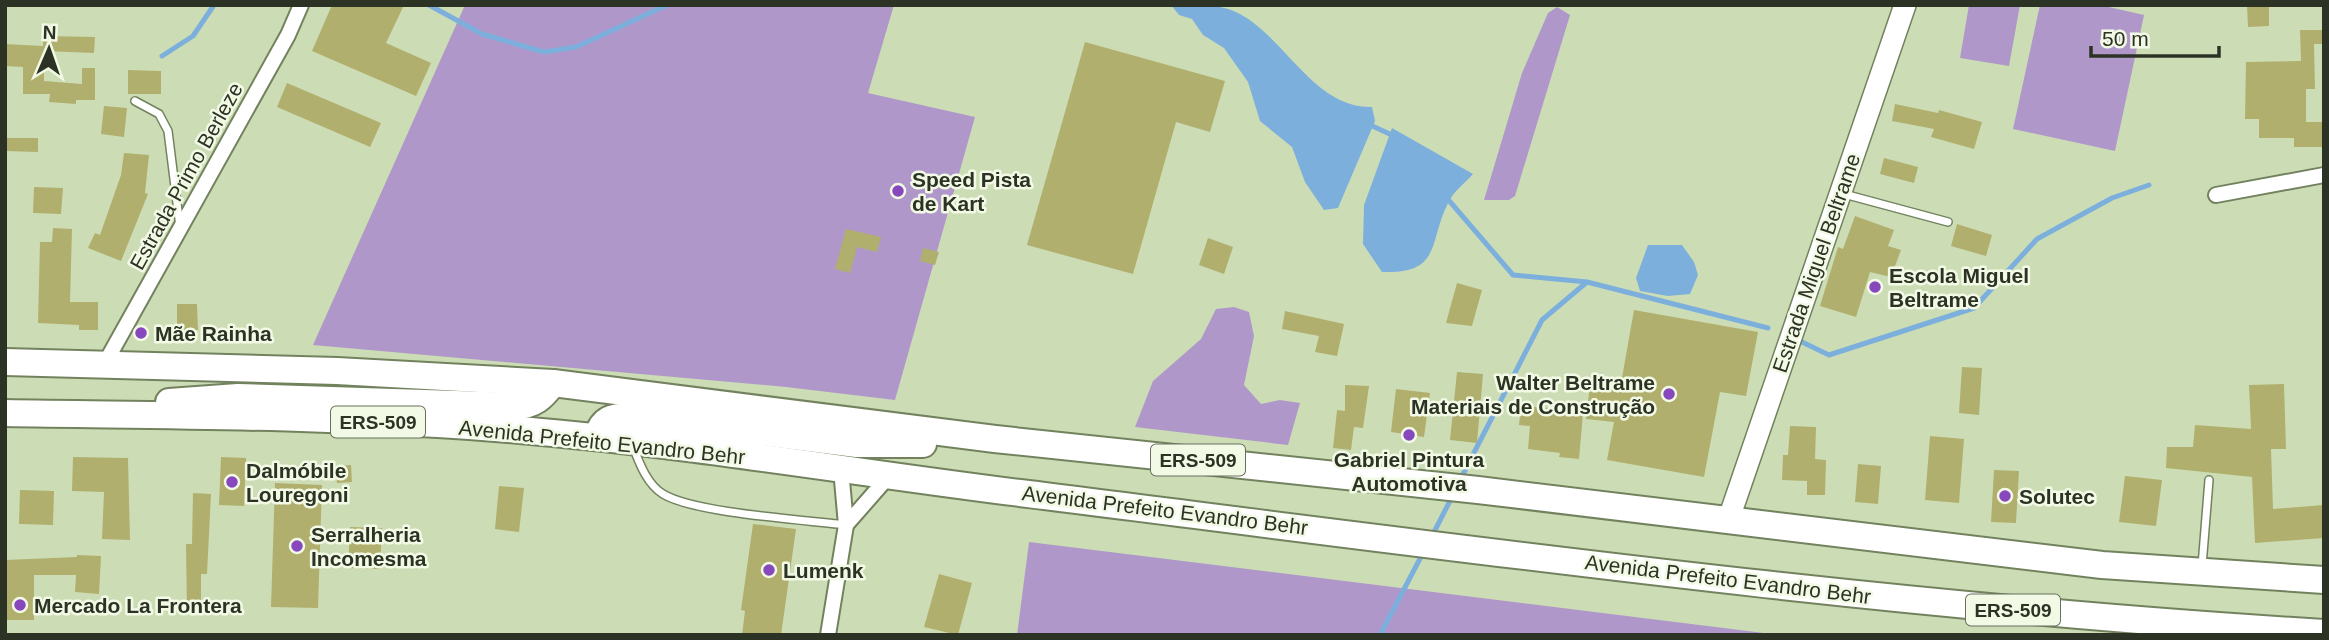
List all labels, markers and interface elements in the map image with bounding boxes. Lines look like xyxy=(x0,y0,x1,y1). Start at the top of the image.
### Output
north arrow xyxy=(14,14,84,84)
scale bar xyxy=(2091,14,2219,58)
text: N xyxy=(42,22,57,43)
text: 50 m xyxy=(2102,27,2149,50)
street label: Estrada Primo Berleze xyxy=(125,79,247,273)
street label: Estrada Miguel Beltrame xyxy=(1768,151,1864,375)
place label: Speed Pista de Kart xyxy=(912,168,1031,215)
marker: Speed Pista de Kart xyxy=(890,183,906,199)
place label: Escola Miguel Beltrame xyxy=(1889,264,2029,311)
marker: Escola Miguel Beltrame xyxy=(1867,279,1883,295)
place label: Mãe Rainha xyxy=(155,322,272,345)
marker: Mãe Rainha xyxy=(133,325,149,341)
place label: Walter Beltrame Materiais de Construção xyxy=(1411,371,1655,418)
marker: Walter Beltrame Materiais de Construção xyxy=(1661,386,1677,402)
road number: ERS-509 xyxy=(331,406,425,438)
street label: Avenida Prefeito Evandro Behr xyxy=(458,416,746,468)
marker: Gabriel Pintura Automotiva xyxy=(1401,427,1417,443)
road number: ERS-509 xyxy=(1151,444,1245,475)
place label: Gabriel Pintura Automotiva xyxy=(1334,448,1485,495)
place label: Dalmóbile Louregoni xyxy=(246,459,349,506)
marker: Dalmóbile Louregoni xyxy=(224,474,240,490)
street label: Avenida Prefeito Evandro Behr xyxy=(1021,481,1309,539)
place label: Solutec xyxy=(2019,485,2095,508)
marker: Solutec xyxy=(1997,488,2013,504)
place label: Serralheria Incomesma xyxy=(311,523,427,570)
marker: Serralheria Incomesma xyxy=(289,538,305,554)
street label: Avenida Prefeito Evandro Behr xyxy=(1584,550,1872,608)
place label: Lumenk xyxy=(783,559,864,582)
marker: Lumenk xyxy=(761,562,777,578)
place label: Mercado La Frontera xyxy=(34,594,242,617)
road number: ERS-509 xyxy=(1966,594,2060,625)
marker: Mercado La Frontera xyxy=(12,597,28,613)

